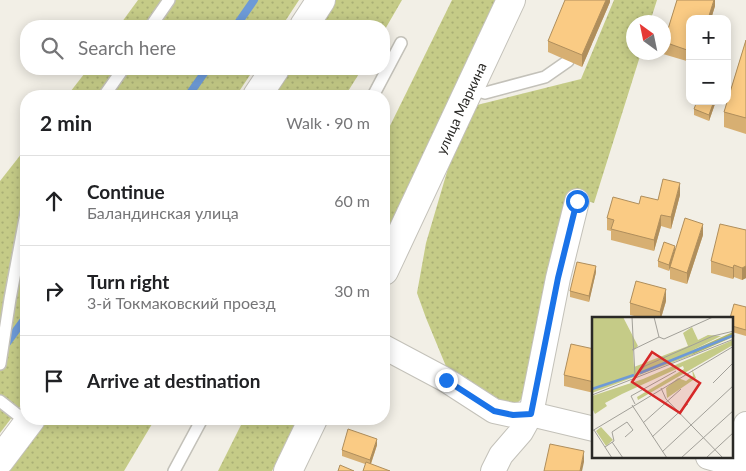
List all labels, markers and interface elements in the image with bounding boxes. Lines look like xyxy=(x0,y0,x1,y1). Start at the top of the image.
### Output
north arrow xyxy=(626,15,671,60)
map controls xyxy=(686,15,731,105)
button: + xyxy=(686,15,731,60)
search box xyxy=(20,20,390,75)
icon: search xyxy=(38,34,66,62)
text: Search here xyxy=(78,36,176,59)
street label: улица Маркина xyxy=(432,59,489,157)
button: − xyxy=(686,60,731,105)
text: 2 min xyxy=(40,110,92,135)
text: Walk · 90 m xyxy=(286,113,370,132)
text: Continue xyxy=(87,180,165,203)
icon: ahead xyxy=(40,187,68,215)
route start xyxy=(566,190,589,213)
text: 60 m xyxy=(334,191,370,210)
text: Баландинская улица xyxy=(87,203,239,222)
text: Turn right xyxy=(87,270,169,293)
icon: right xyxy=(40,277,68,305)
text: 30 m xyxy=(334,281,370,300)
text: 3-й Токмаковский проезд xyxy=(87,293,276,312)
inset map xyxy=(592,317,734,458)
icon: arrive xyxy=(40,367,68,395)
text: Arrive at destination xyxy=(87,369,260,392)
route end xyxy=(435,369,458,392)

